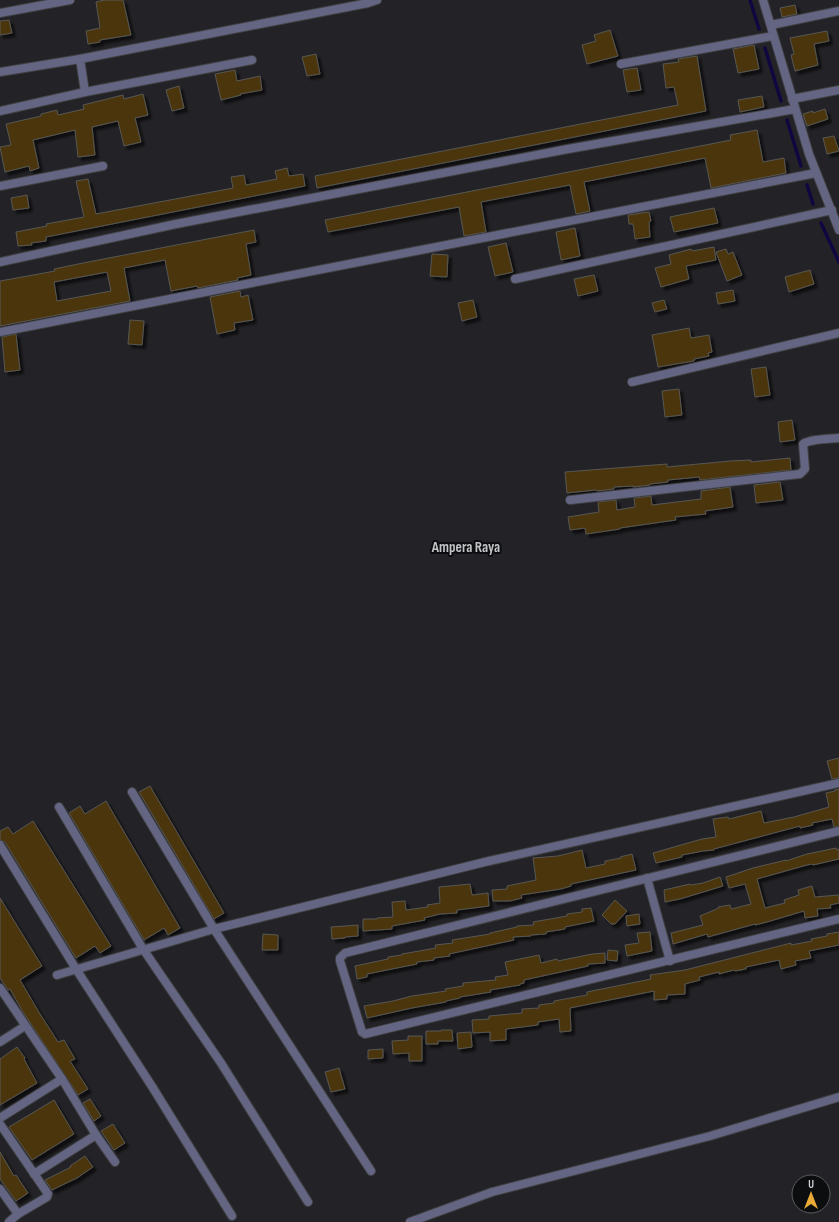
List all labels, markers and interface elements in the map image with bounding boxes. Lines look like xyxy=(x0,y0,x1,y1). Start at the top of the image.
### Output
district label: Ampera Raya xyxy=(431,538,500,557)
north arrow xyxy=(791,1174,831,1214)
text: U xyxy=(808,1178,814,1191)

